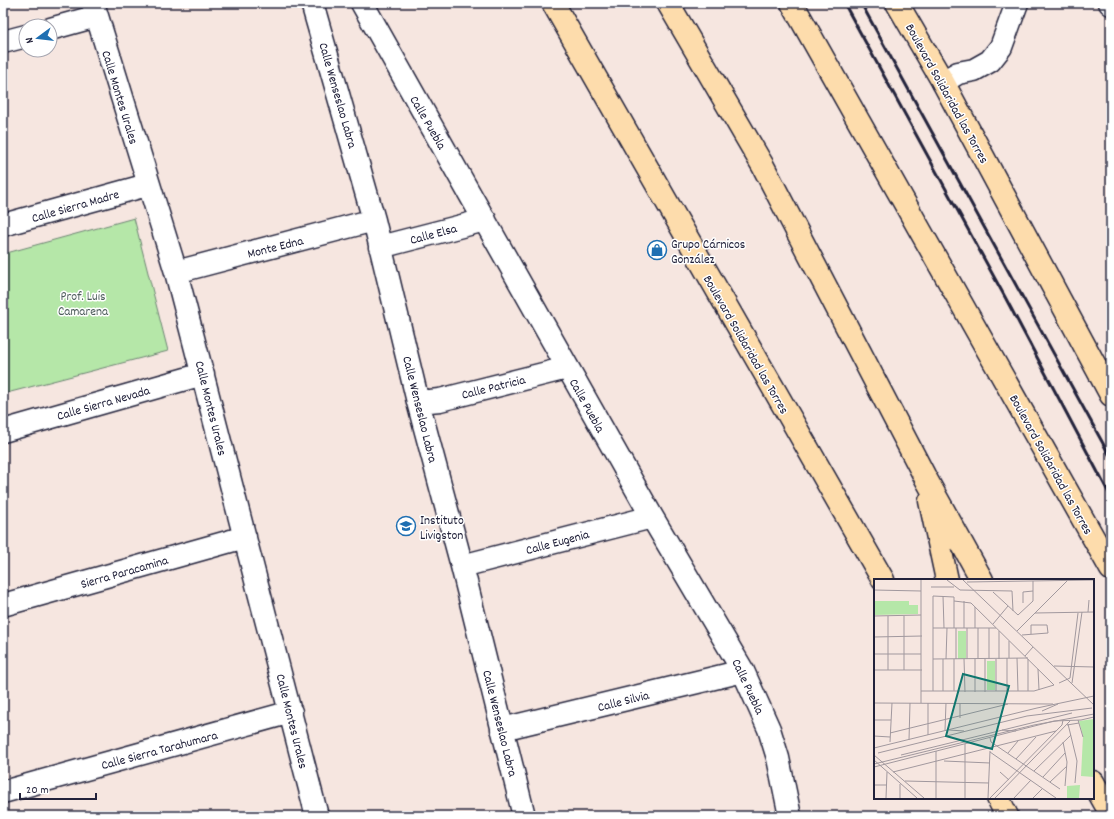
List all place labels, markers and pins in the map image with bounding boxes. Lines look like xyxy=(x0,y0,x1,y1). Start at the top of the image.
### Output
place label: Grupo Cárnicos González xyxy=(671,236,745,270)
shop icon: Grupo Cárnicos González xyxy=(646,239,668,261)
place label: Instituto Livigston xyxy=(420,512,464,546)
school or university icon: Instituto Livigston xyxy=(395,515,417,537)

